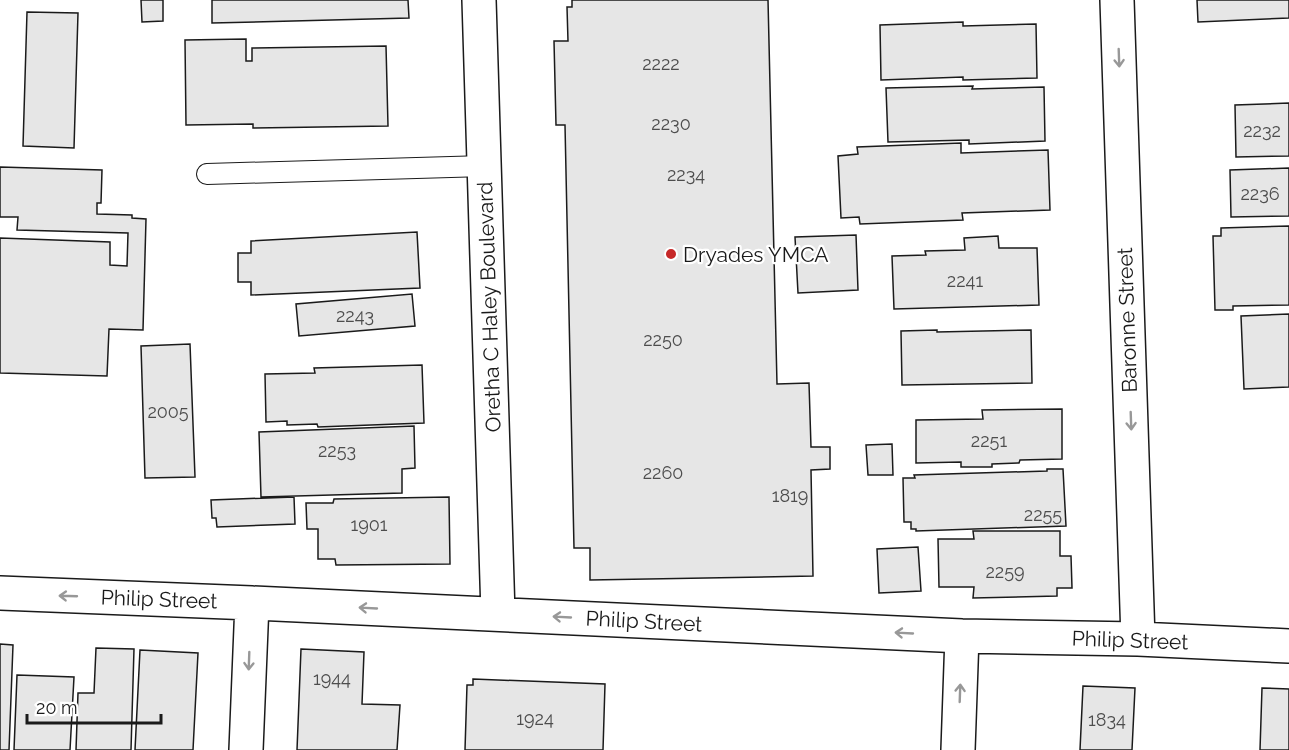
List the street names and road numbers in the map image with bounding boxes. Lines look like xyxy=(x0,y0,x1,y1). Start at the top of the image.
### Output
street label: Oretha C Haley Boulevard xyxy=(472,181,506,433)
street label: Baronne Street xyxy=(1112,247,1142,393)
street label: Philip Street xyxy=(100,584,218,614)
street label: Philip Street xyxy=(585,605,703,637)
street label: Philip Street xyxy=(1071,625,1189,655)

